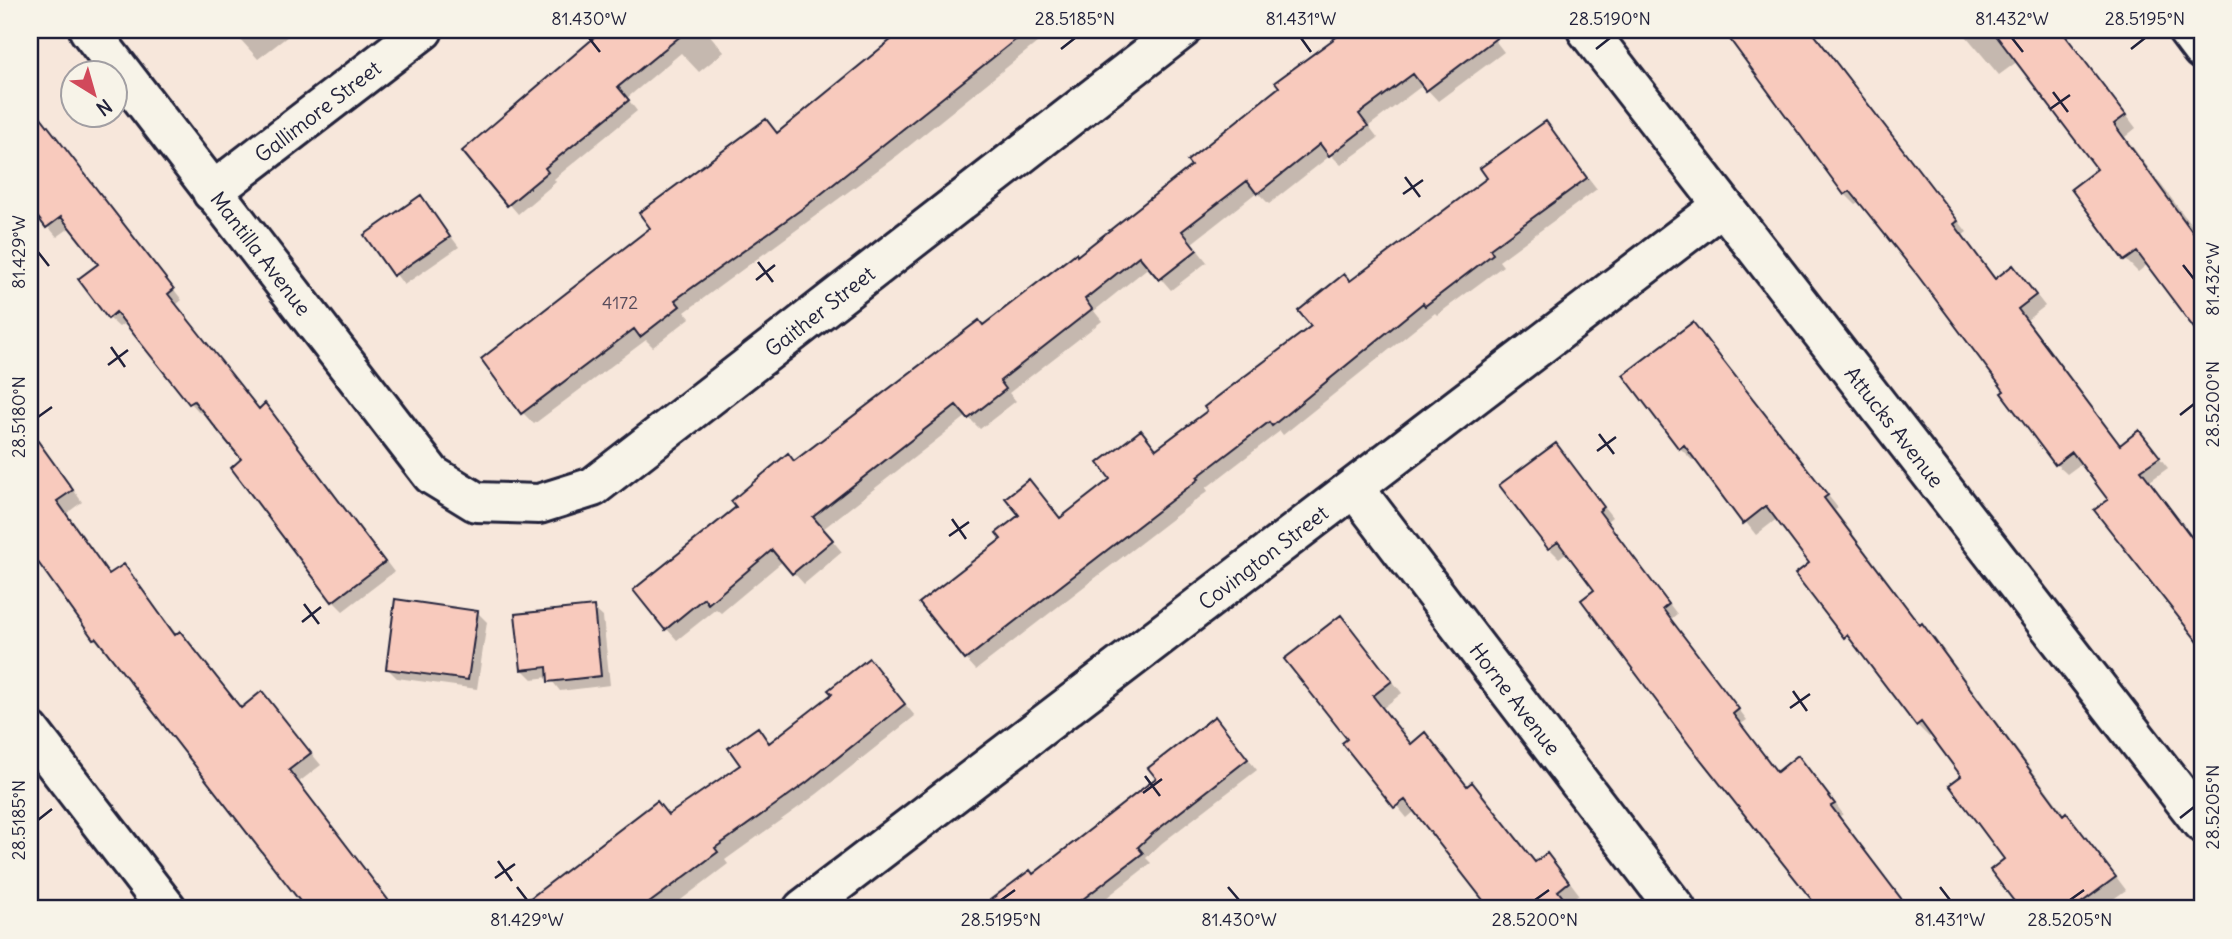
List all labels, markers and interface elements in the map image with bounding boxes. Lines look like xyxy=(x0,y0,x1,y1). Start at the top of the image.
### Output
text: 81.430°W xyxy=(551,7,627,30)
text: 28.5185°N xyxy=(1035,7,1115,30)
text: 81.431°W xyxy=(1266,7,1336,30)
text: 28.5190°N xyxy=(1569,7,1651,30)
text: 81.432°W xyxy=(1975,7,2049,30)
text: 28.5195°N xyxy=(2105,7,2185,30)
street label: Gallimore Street xyxy=(249,54,386,168)
north arrow xyxy=(60,60,130,130)
text: N xyxy=(92,94,117,121)
street label: Mantilla Avenue xyxy=(205,186,317,321)
text: 81.429°W xyxy=(7,215,30,289)
text: 81.432°W xyxy=(2201,242,2224,316)
street label: Gaither Street xyxy=(759,260,880,362)
house number: 4172 xyxy=(602,291,638,314)
street label: Attucks Avenue xyxy=(1839,361,1950,493)
text: 28.5200°N xyxy=(2201,361,2224,447)
text: 28.5180°N xyxy=(7,376,30,458)
street label: Covington Street xyxy=(1193,499,1333,615)
street label: Horne Avenue xyxy=(1464,637,1567,760)
text: 28.5205°N xyxy=(2201,765,2224,849)
text: 28.5185°N xyxy=(7,780,30,860)
text: 81.429°W xyxy=(490,908,564,931)
text: 28.5195°N xyxy=(961,908,1041,931)
text: 81.430°W xyxy=(1201,908,1277,931)
text: 28.5200°N xyxy=(1492,908,1578,931)
text: 81.431°W xyxy=(1915,908,1985,931)
text: 28.5205°N xyxy=(2028,908,2112,931)

